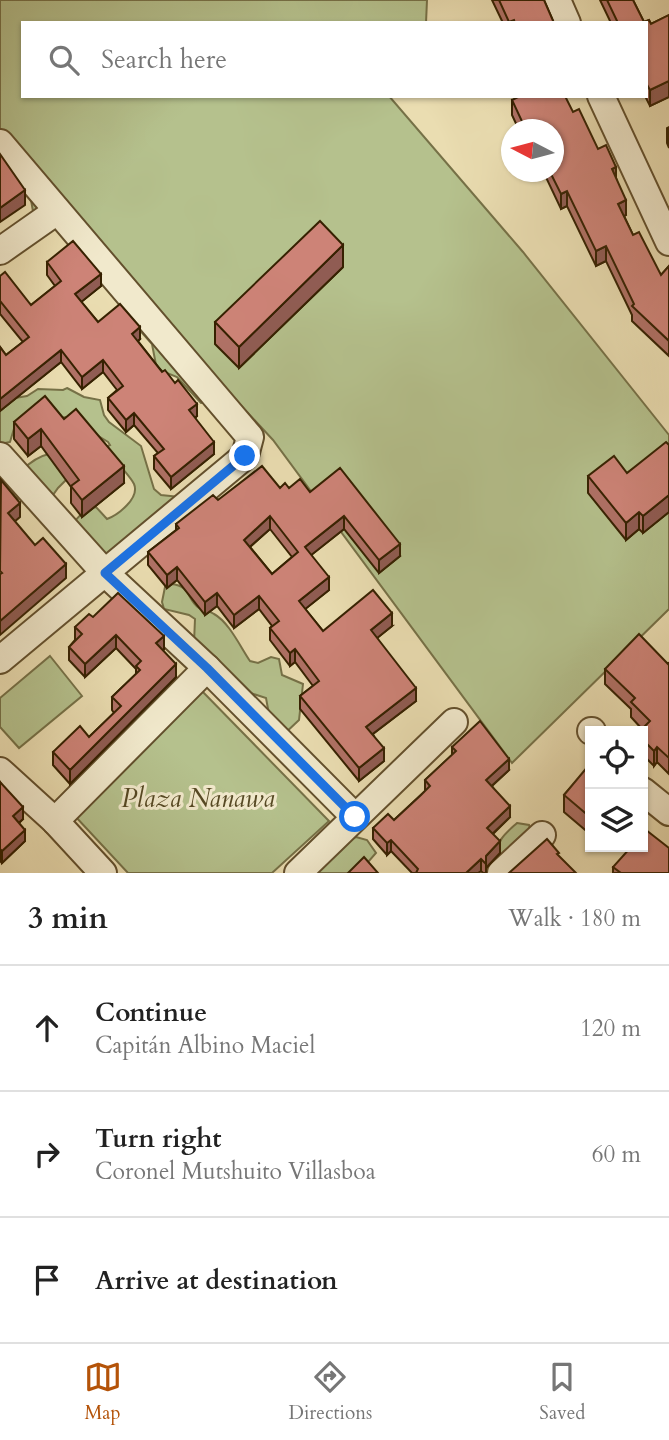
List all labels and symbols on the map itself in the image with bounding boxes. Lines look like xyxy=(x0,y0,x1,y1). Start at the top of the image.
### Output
north arrow xyxy=(501,119,564,182)
route end xyxy=(229,440,260,471)
park label: Plaza Nanawa xyxy=(121,781,275,816)
route start xyxy=(339,801,370,832)

